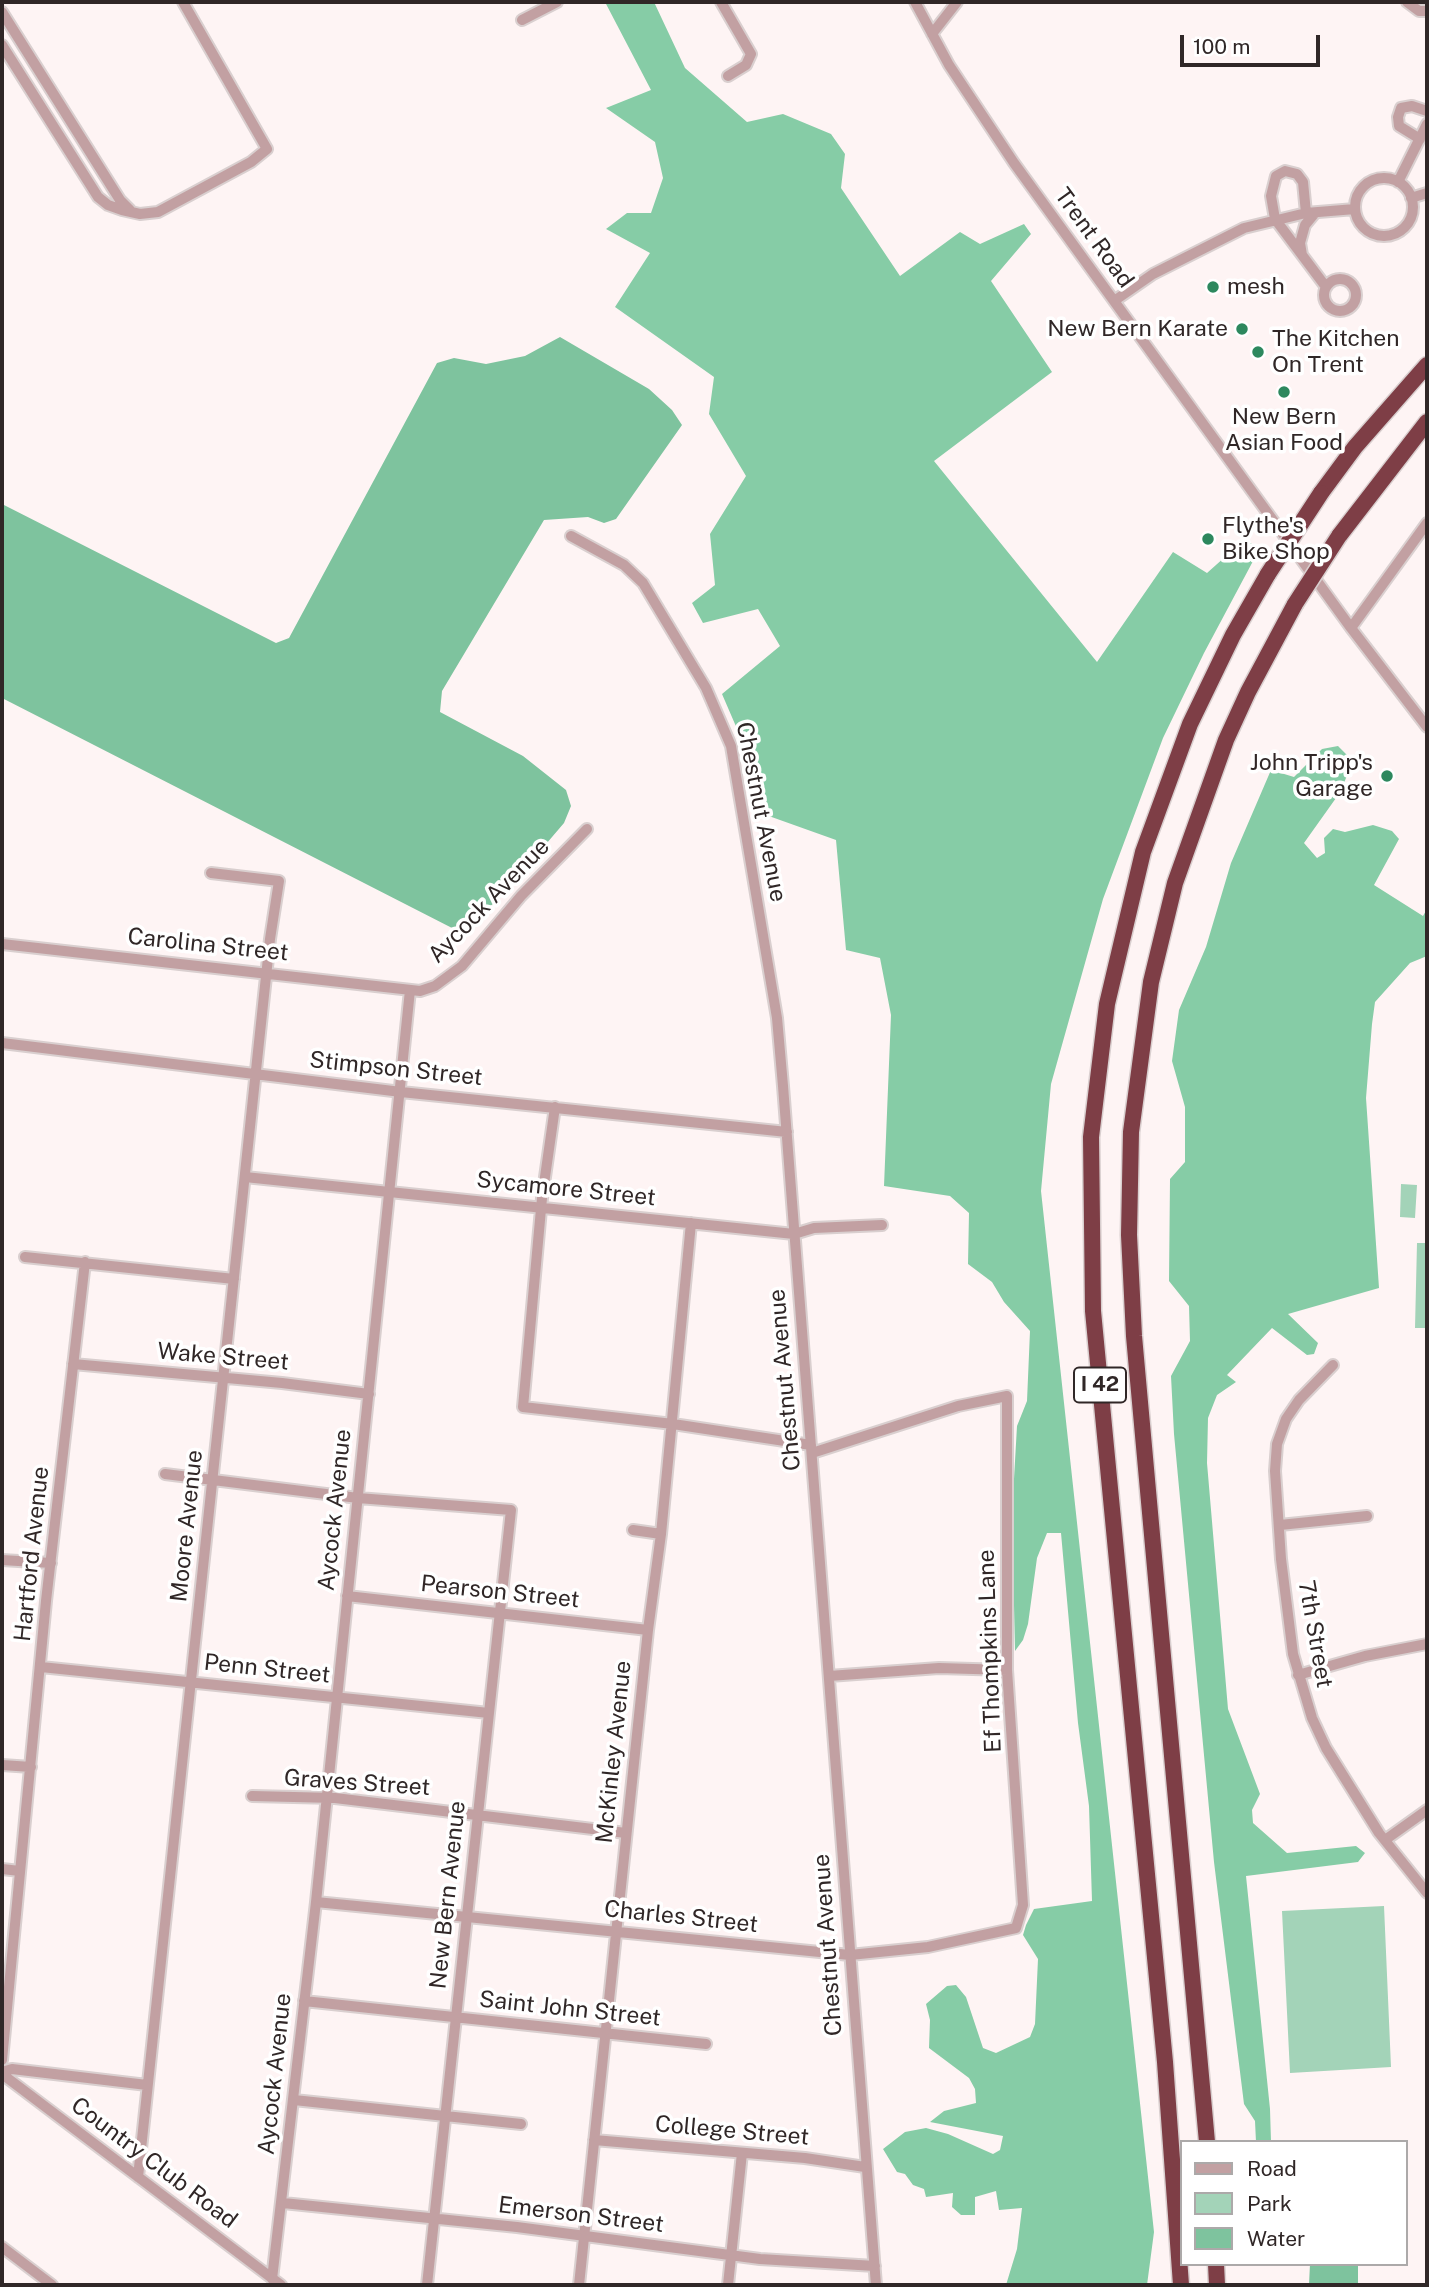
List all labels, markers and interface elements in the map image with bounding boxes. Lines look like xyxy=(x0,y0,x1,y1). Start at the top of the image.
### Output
scale bar xyxy=(1184,21,1324,65)
text: 100 m xyxy=(1193,34,1250,59)
street label: Trent Road xyxy=(1049,183,1139,293)
place label: mesh xyxy=(1227,273,1285,301)
marker: mesh xyxy=(1205,279,1221,295)
place label: New Bern Karate xyxy=(1047,315,1228,343)
marker: New Bern Karate xyxy=(1234,321,1250,337)
place label: The Kitchen On Trent xyxy=(1272,325,1399,379)
marker: The Kitchen On Trent xyxy=(1250,344,1266,360)
marker: New Bern Asian Food xyxy=(1276,384,1292,400)
place label: New Bern Asian Food xyxy=(1225,403,1343,457)
place label: Flythe's Bike Shop xyxy=(1222,512,1330,566)
marker: Flythe's Bike Shop xyxy=(1200,531,1216,547)
street label: Chestnut Avenue xyxy=(730,720,792,904)
place label: John Tripp's Garage xyxy=(1250,749,1373,803)
marker: John Tripp's Garage xyxy=(1379,768,1395,784)
street label: Aycock Avenue xyxy=(423,833,555,969)
street label: Carolina Street xyxy=(126,923,290,967)
street label: Stimpson Street xyxy=(308,1046,484,1092)
street label: Sycamore Street xyxy=(475,1166,657,1212)
street label: Chestnut Avenue xyxy=(763,1288,807,1472)
street label: Wake Street xyxy=(156,1338,290,1376)
road number: I 42 xyxy=(1074,1368,1126,1402)
street label: Aycock Avenue xyxy=(313,1428,357,1592)
street label: Moore Avenue xyxy=(165,1449,209,1603)
street label: Hartford Avenue xyxy=(9,1465,55,1643)
street label: Ef Thompkins Lane xyxy=(973,1549,1007,1753)
street label: Pearson Street xyxy=(419,1570,581,1614)
street label: 7th Street xyxy=(1292,1578,1338,1690)
street label: Penn Street xyxy=(203,1649,331,1689)
street label: McKinley Avenue xyxy=(591,1659,637,1845)
street label: Graves Street xyxy=(283,1764,431,1802)
street label: New Bern Avenue xyxy=(424,1800,472,1990)
street label: Chestnut Avenue xyxy=(808,1853,848,2037)
street label: Charles Street xyxy=(603,1895,759,1939)
street label: Saint John Street xyxy=(478,1986,662,2032)
street label: Aycock Avenue xyxy=(253,1992,297,2156)
street label: Country Club Road xyxy=(65,2092,243,2234)
street label: College Street xyxy=(654,2111,810,2151)
legend xyxy=(1180,2140,1408,2266)
text: Road xyxy=(1247,2156,1297,2181)
street label: Emerson Street xyxy=(497,2191,665,2239)
text: Park xyxy=(1247,2191,1292,2216)
text: Water xyxy=(1247,2226,1305,2251)

